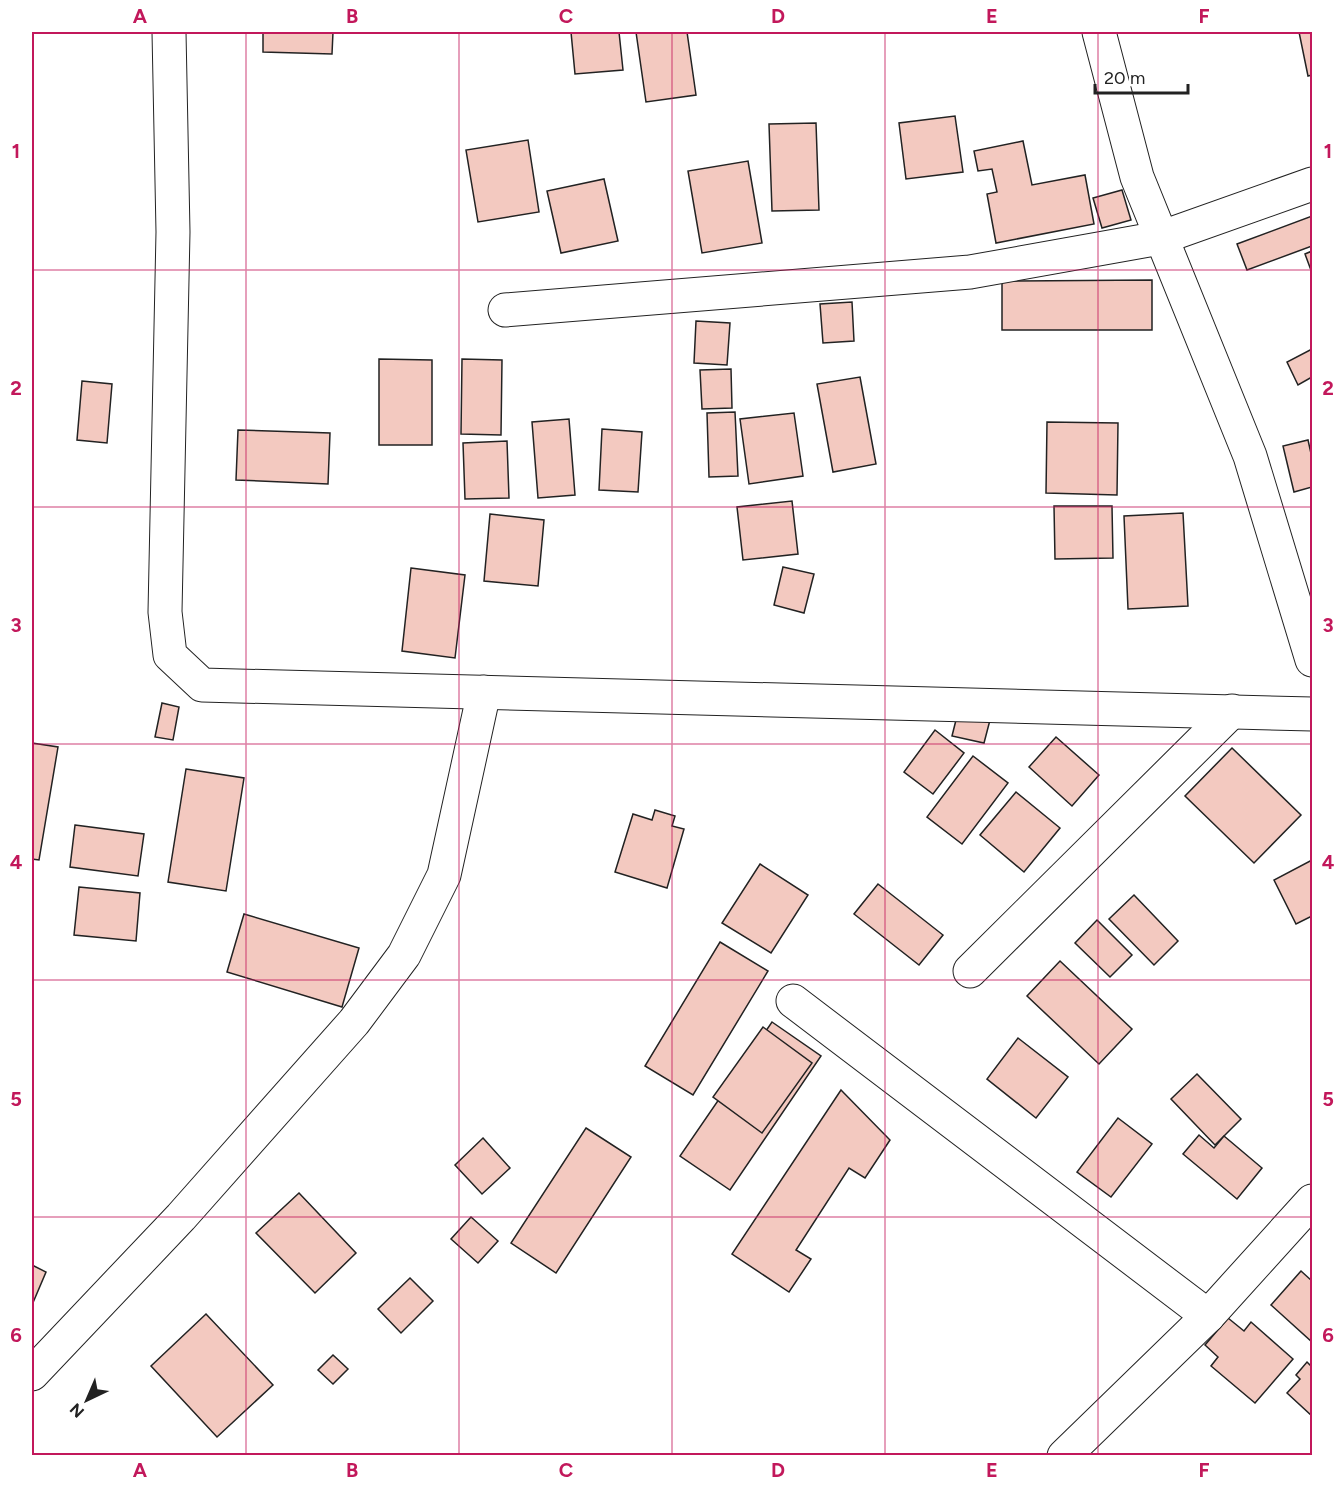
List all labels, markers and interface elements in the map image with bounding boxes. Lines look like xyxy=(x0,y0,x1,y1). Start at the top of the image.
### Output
text: A xyxy=(133,4,148,28)
text: B xyxy=(346,4,358,28)
text: C xyxy=(559,4,573,28)
text: D xyxy=(771,4,785,28)
text: E xyxy=(986,4,998,28)
text: F xyxy=(1198,4,1210,28)
scale bar xyxy=(1095,57,1188,95)
text: 20 m xyxy=(1104,67,1145,89)
text: 1 xyxy=(12,139,20,163)
text: 1 xyxy=(1324,139,1332,163)
text: 2 xyxy=(10,376,22,400)
text: 2 xyxy=(1322,376,1334,400)
text: 3 xyxy=(10,613,22,637)
text: 3 xyxy=(1322,613,1334,637)
text: 4 xyxy=(10,850,23,874)
text: 4 xyxy=(1322,850,1335,874)
text: 5 xyxy=(10,1087,22,1111)
text: 5 xyxy=(1322,1087,1334,1111)
text: 6 xyxy=(10,1323,22,1347)
text: 6 xyxy=(1322,1323,1334,1347)
north arrow xyxy=(57,1370,117,1430)
text: N xyxy=(66,1399,88,1422)
text: A xyxy=(133,1458,148,1482)
text: B xyxy=(346,1458,358,1482)
text: C xyxy=(559,1458,573,1482)
text: D xyxy=(771,1458,785,1482)
text: E xyxy=(986,1458,998,1482)
text: F xyxy=(1198,1458,1210,1482)

